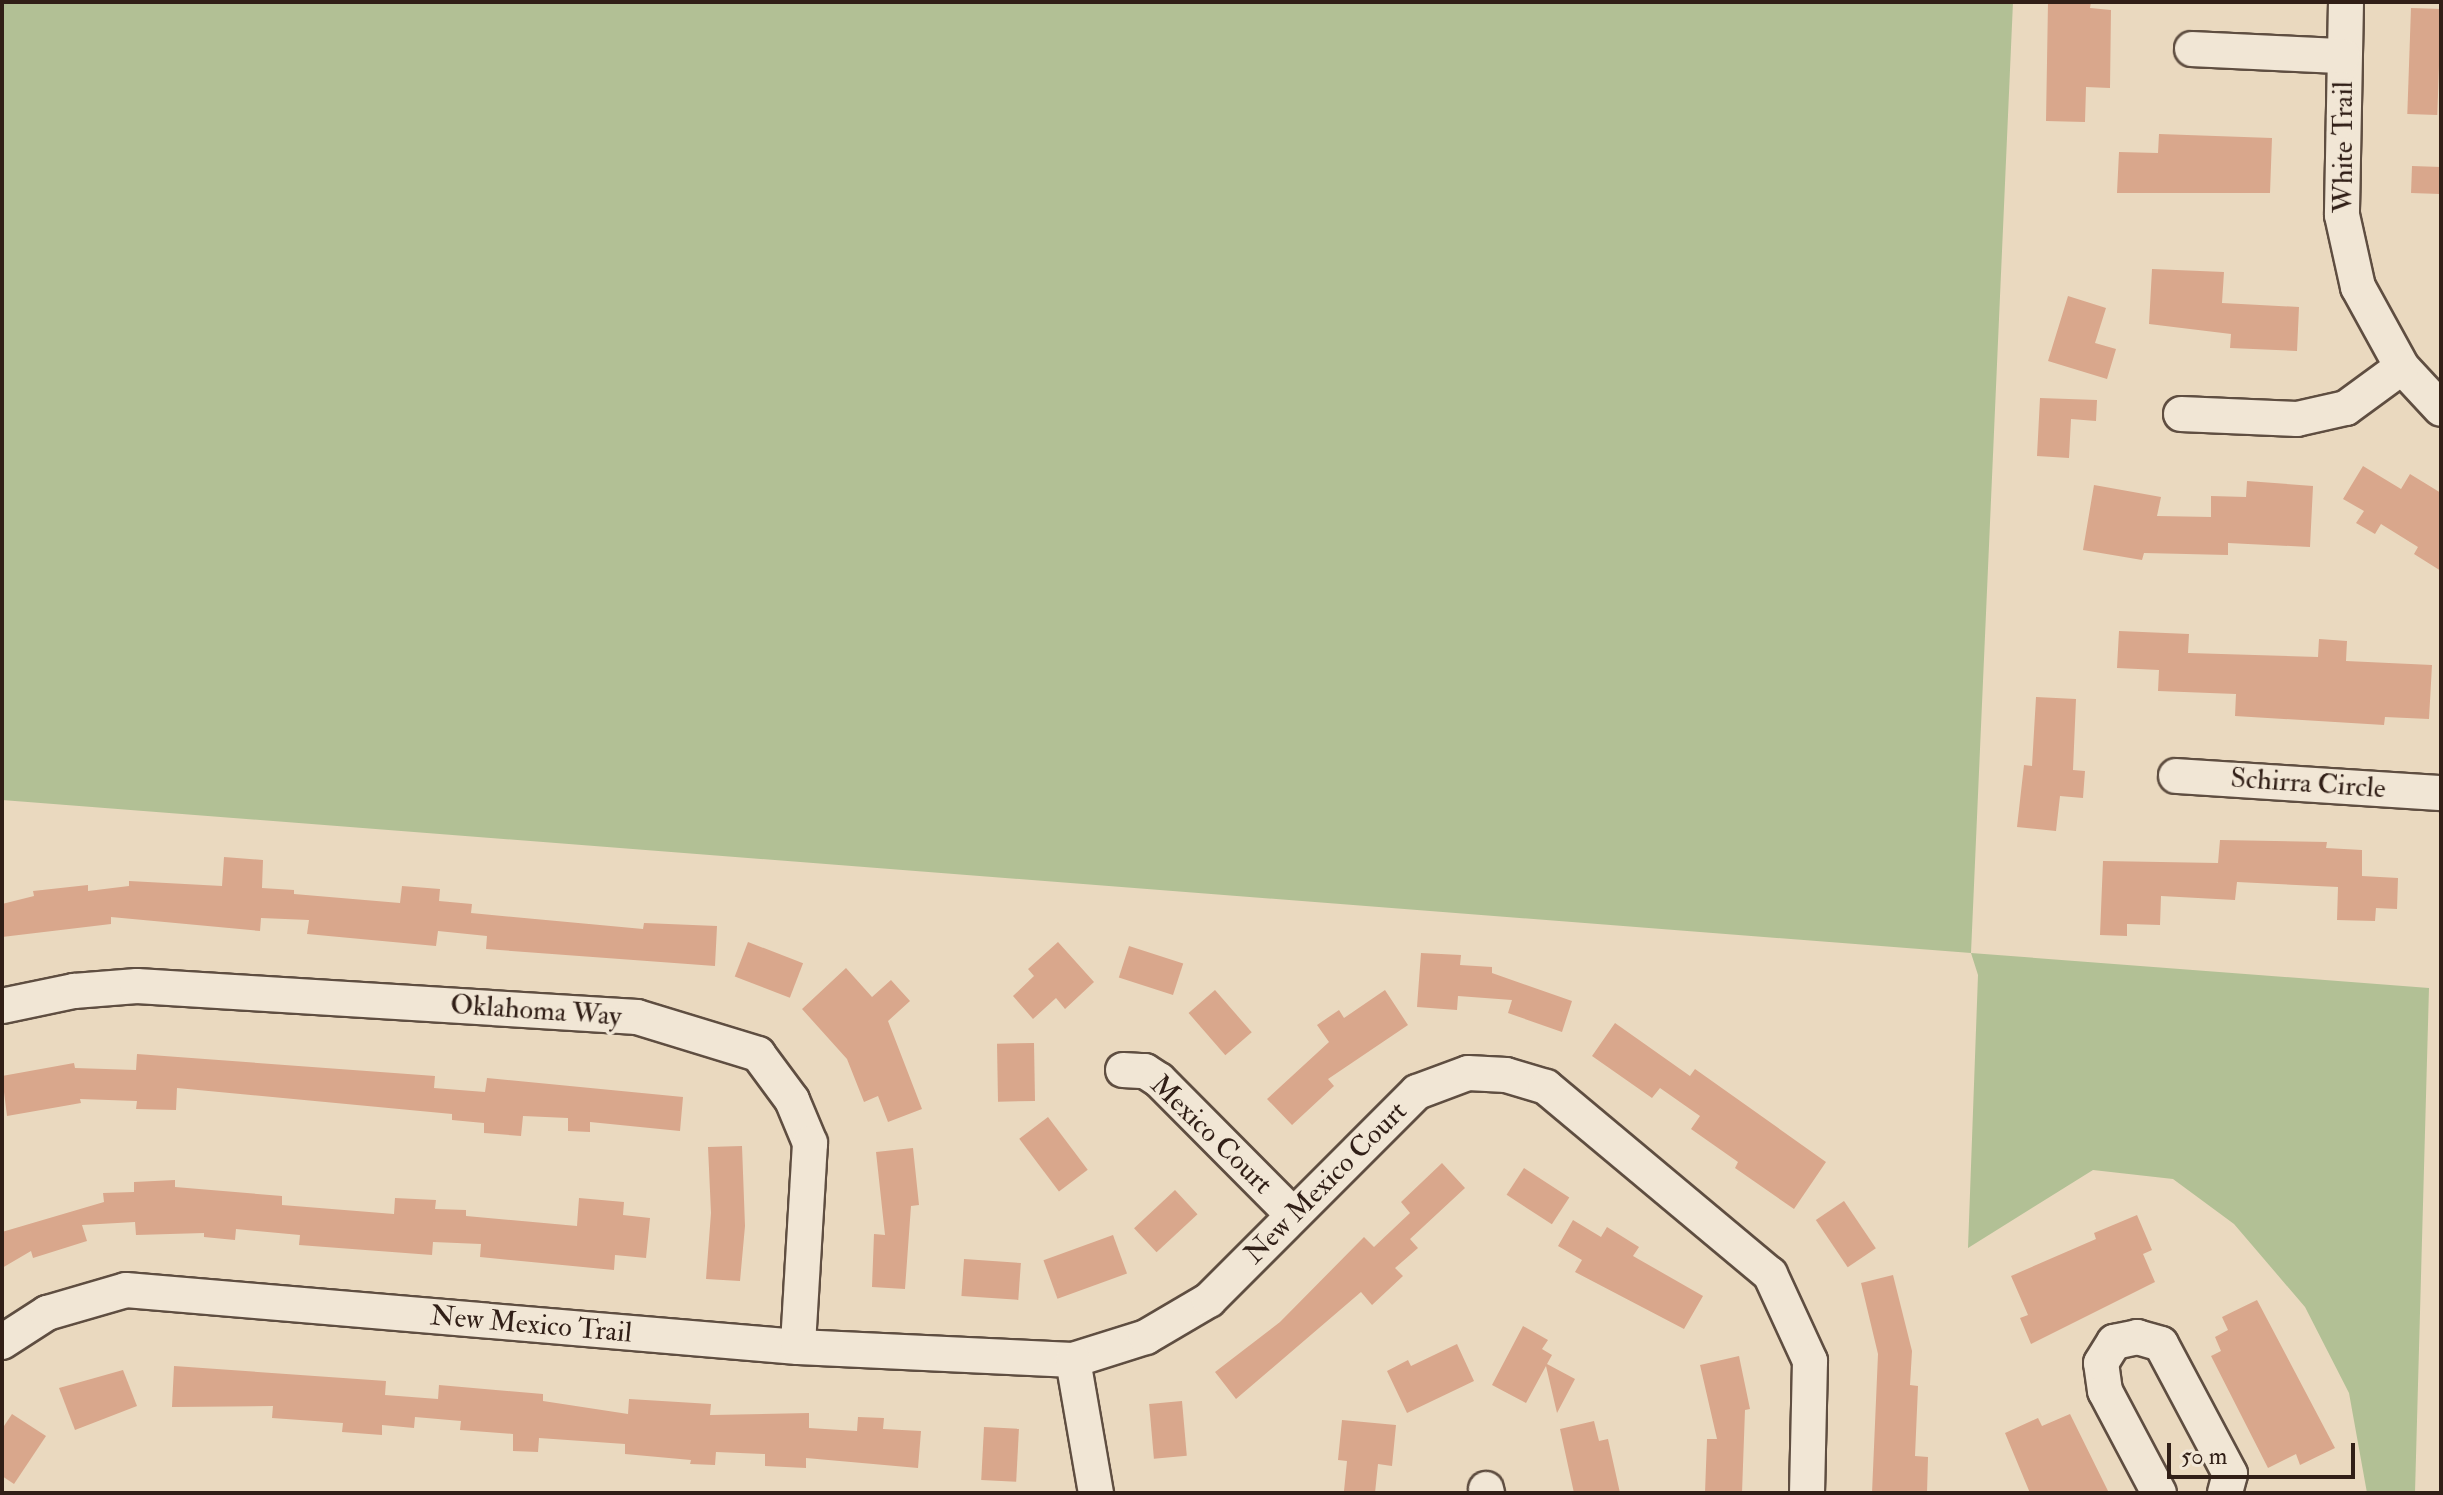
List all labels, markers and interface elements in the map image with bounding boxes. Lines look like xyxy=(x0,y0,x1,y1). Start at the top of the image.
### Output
street label: White Trail xyxy=(2327,81,2361,213)
street label: Schirra Circle xyxy=(2229,762,2387,806)
street label: Oklahoma Way xyxy=(449,988,623,1034)
street label: Mexico Court xyxy=(1143,1069,1279,1201)
street label: New Mexico Court xyxy=(1238,1095,1414,1271)
street label: New Mexico Trail xyxy=(429,1299,633,1351)
scale bar xyxy=(2171,1427,2359,1477)
text: 50 m xyxy=(2181,1441,2227,1472)

